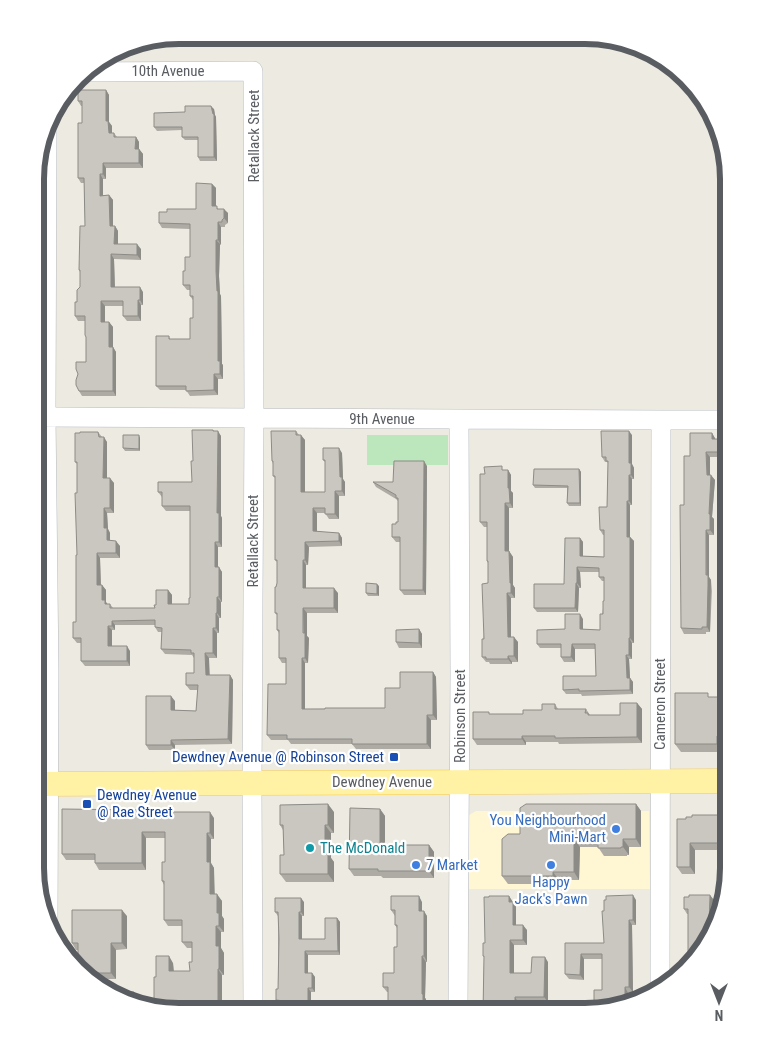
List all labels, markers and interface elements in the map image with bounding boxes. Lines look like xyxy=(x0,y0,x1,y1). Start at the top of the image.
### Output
street label: 10th Avenue xyxy=(131,62,205,80)
street label: Retallack Street xyxy=(245,90,263,182)
street label: 9th Avenue xyxy=(349,410,415,428)
street label: Retallack Street xyxy=(244,495,262,587)
street label: Cameron Street xyxy=(651,658,669,750)
street label: Robinson Street xyxy=(451,669,469,763)
place label: Dewdney Avenue @ Robinson Street xyxy=(172,748,384,766)
marker: Dewdney Avenue @ Robinson Street xyxy=(388,751,400,763)
street label: Dewdney Avenue xyxy=(332,773,432,791)
place label: Dewdney Avenue @ Rae Street xyxy=(97,786,197,821)
marker: Dewdney Avenue @ Rae Street xyxy=(81,798,93,810)
place label: You Neighbourhood Mini-Mart xyxy=(489,811,606,846)
marker: You Neighbourhood Mini-Mart xyxy=(610,823,622,835)
place label: The McDonald xyxy=(320,839,405,857)
marker: The McDonald xyxy=(304,842,316,854)
place label: 7 Market xyxy=(426,856,478,874)
marker: 7 Market xyxy=(410,859,422,871)
marker: Happy Jack's Pawn xyxy=(545,859,557,871)
place label: Happy Jack's Pawn xyxy=(515,873,587,908)
north arrow xyxy=(694,977,744,1027)
text: N xyxy=(715,1007,723,1023)

